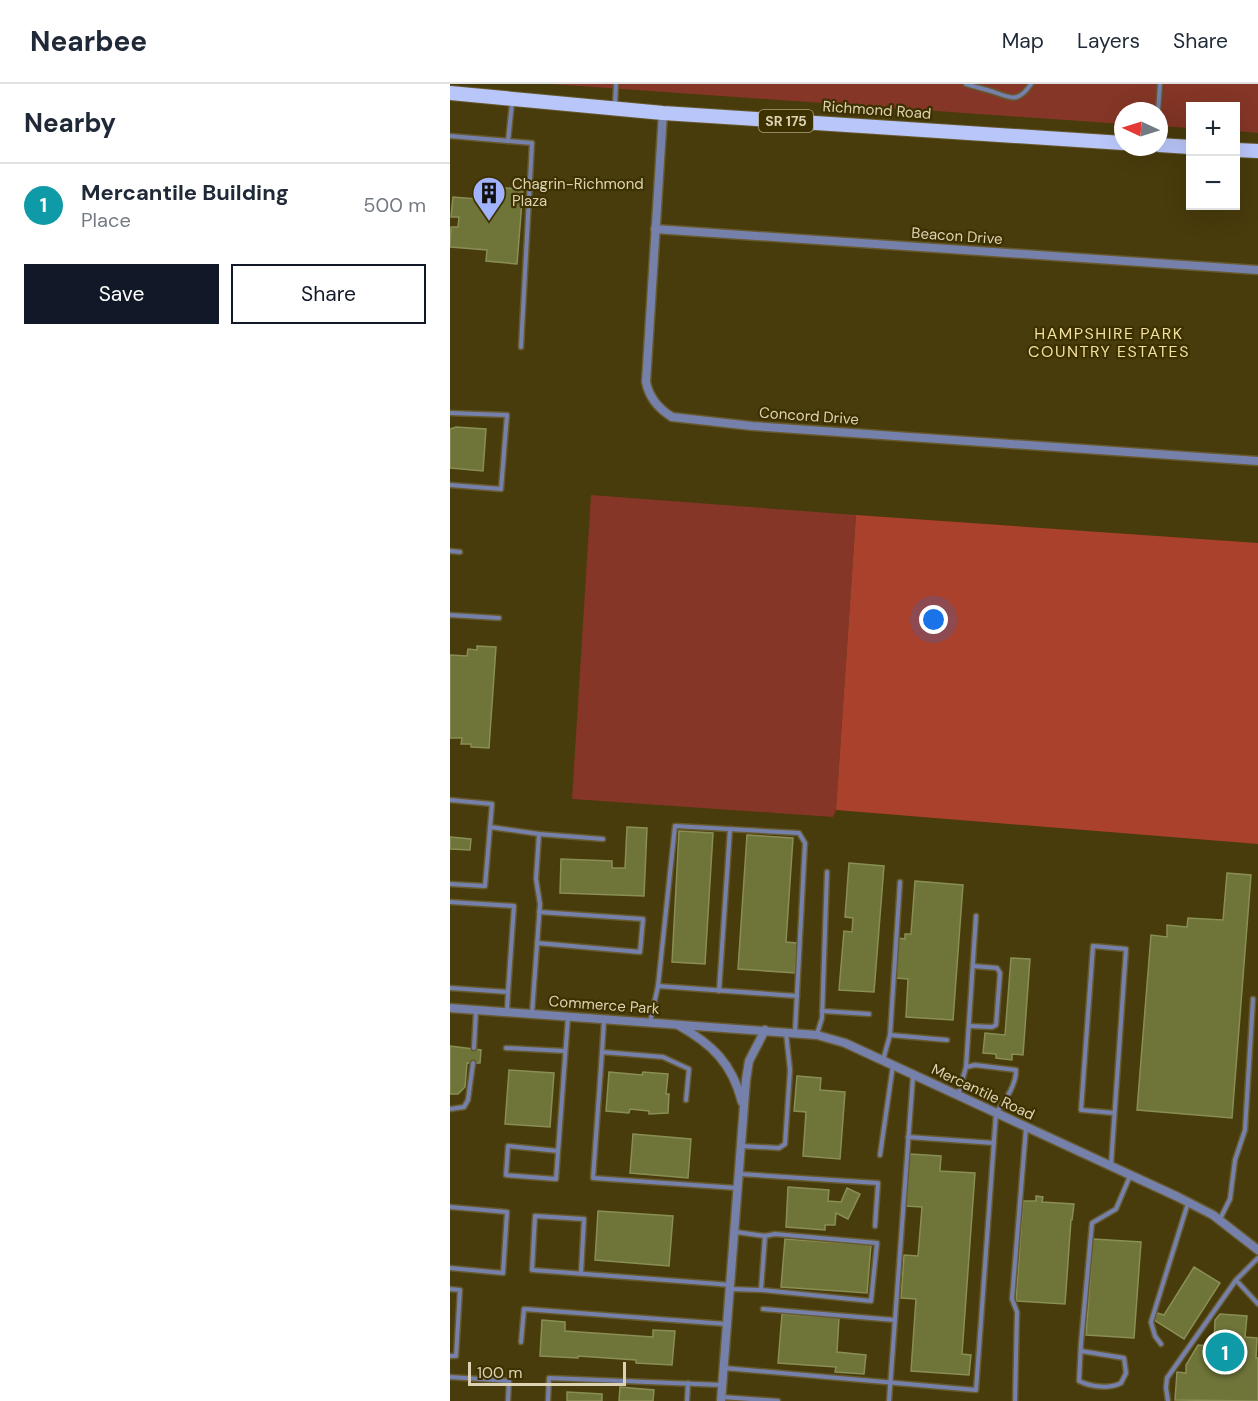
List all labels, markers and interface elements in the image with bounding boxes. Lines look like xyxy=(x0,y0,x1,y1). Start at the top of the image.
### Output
text: Nearbee xyxy=(30,23,147,60)
text: Map xyxy=(1002,27,1044,55)
text: Layers xyxy=(1077,27,1140,55)
text: Share xyxy=(1173,27,1228,55)
street label: Richmond Road xyxy=(822,96,932,124)
north arrow xyxy=(1114,102,1168,156)
map controls xyxy=(1186,102,1240,210)
button: + xyxy=(1186,102,1240,156)
text: Nearby xyxy=(24,106,116,140)
road number: SR 175 xyxy=(759,110,813,132)
button: − xyxy=(1186,156,1240,210)
place label: Chagrin-Richmond Plaza xyxy=(512,174,644,211)
building icon: Chagrin-Richmond Plaza xyxy=(471,175,507,222)
text: Mercantile Building xyxy=(81,178,289,207)
text: 1 xyxy=(40,192,47,218)
text: 500 m xyxy=(363,192,426,218)
text: Place xyxy=(81,207,131,233)
street label: Beacon Drive xyxy=(911,223,1003,249)
button: Save xyxy=(24,264,219,324)
button: Share xyxy=(231,264,426,324)
district label: HAMPSHIRE PARK COUNTRY ESTATES xyxy=(1028,323,1190,362)
street label: Concord Drive xyxy=(758,403,860,429)
your location xyxy=(919,605,948,634)
street label: Commerce Park xyxy=(548,991,660,1019)
street label: Mercantile Road xyxy=(928,1059,1038,1125)
pin: 1 xyxy=(1206,1330,1244,1374)
scale bar xyxy=(468,1359,626,1386)
text: 100 m xyxy=(477,1362,522,1383)

